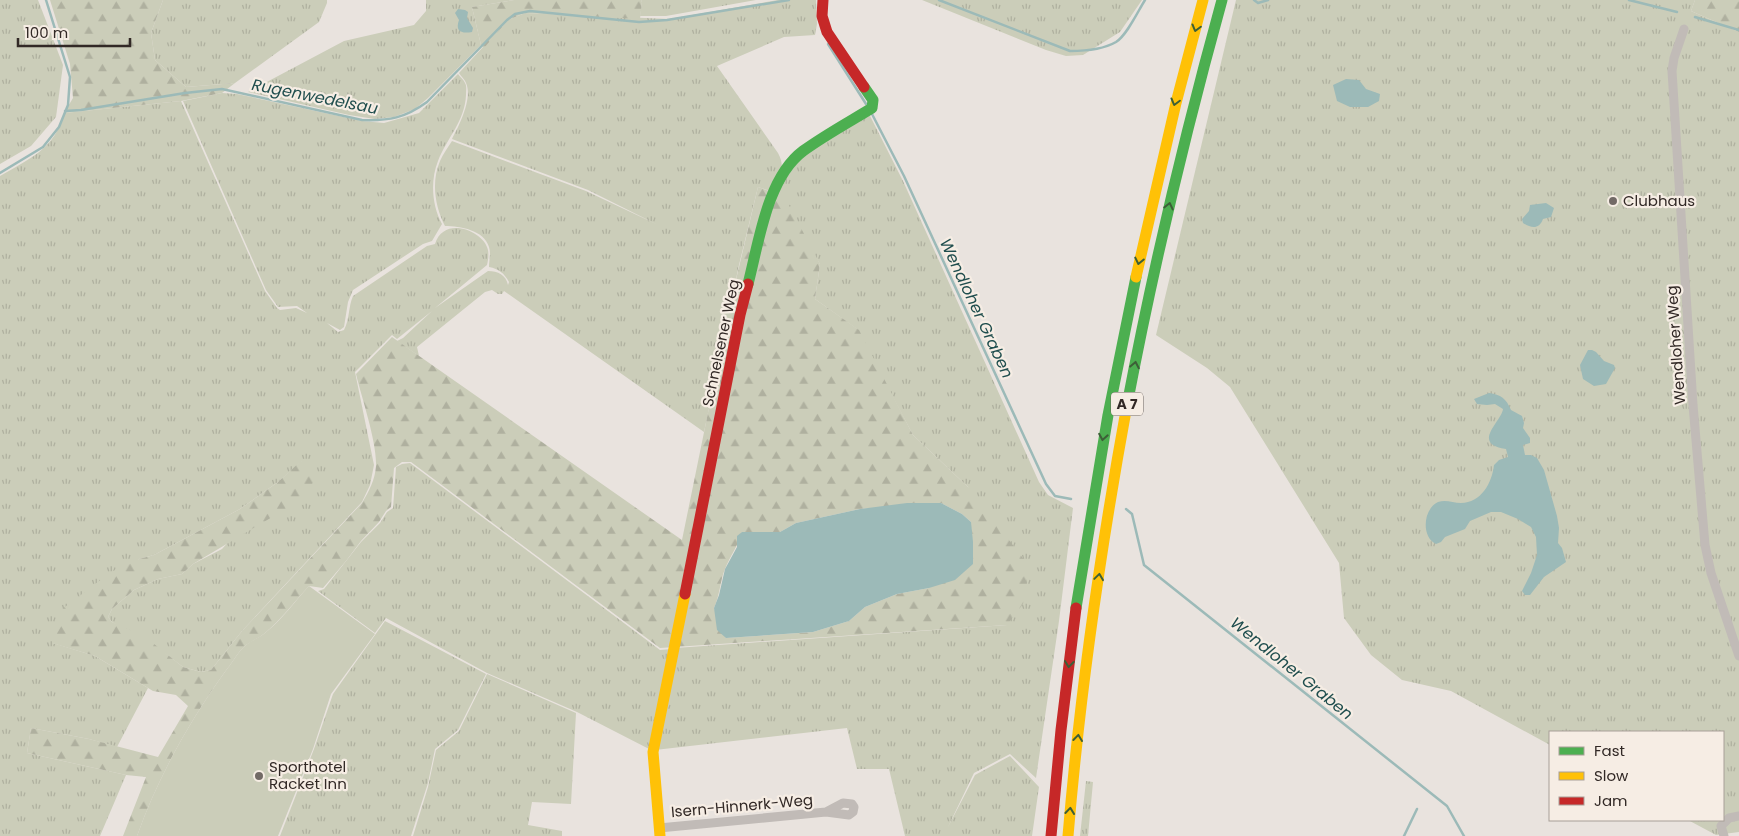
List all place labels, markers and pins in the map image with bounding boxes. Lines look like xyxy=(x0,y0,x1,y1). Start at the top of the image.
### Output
place label: Clubhaus xyxy=(1623,190,1695,211)
marker: Clubhaus xyxy=(1607,195,1619,207)
place label: Sporthotel Racket Inn xyxy=(269,756,347,794)
marker: Sporthotel Racket Inn xyxy=(253,770,265,782)

